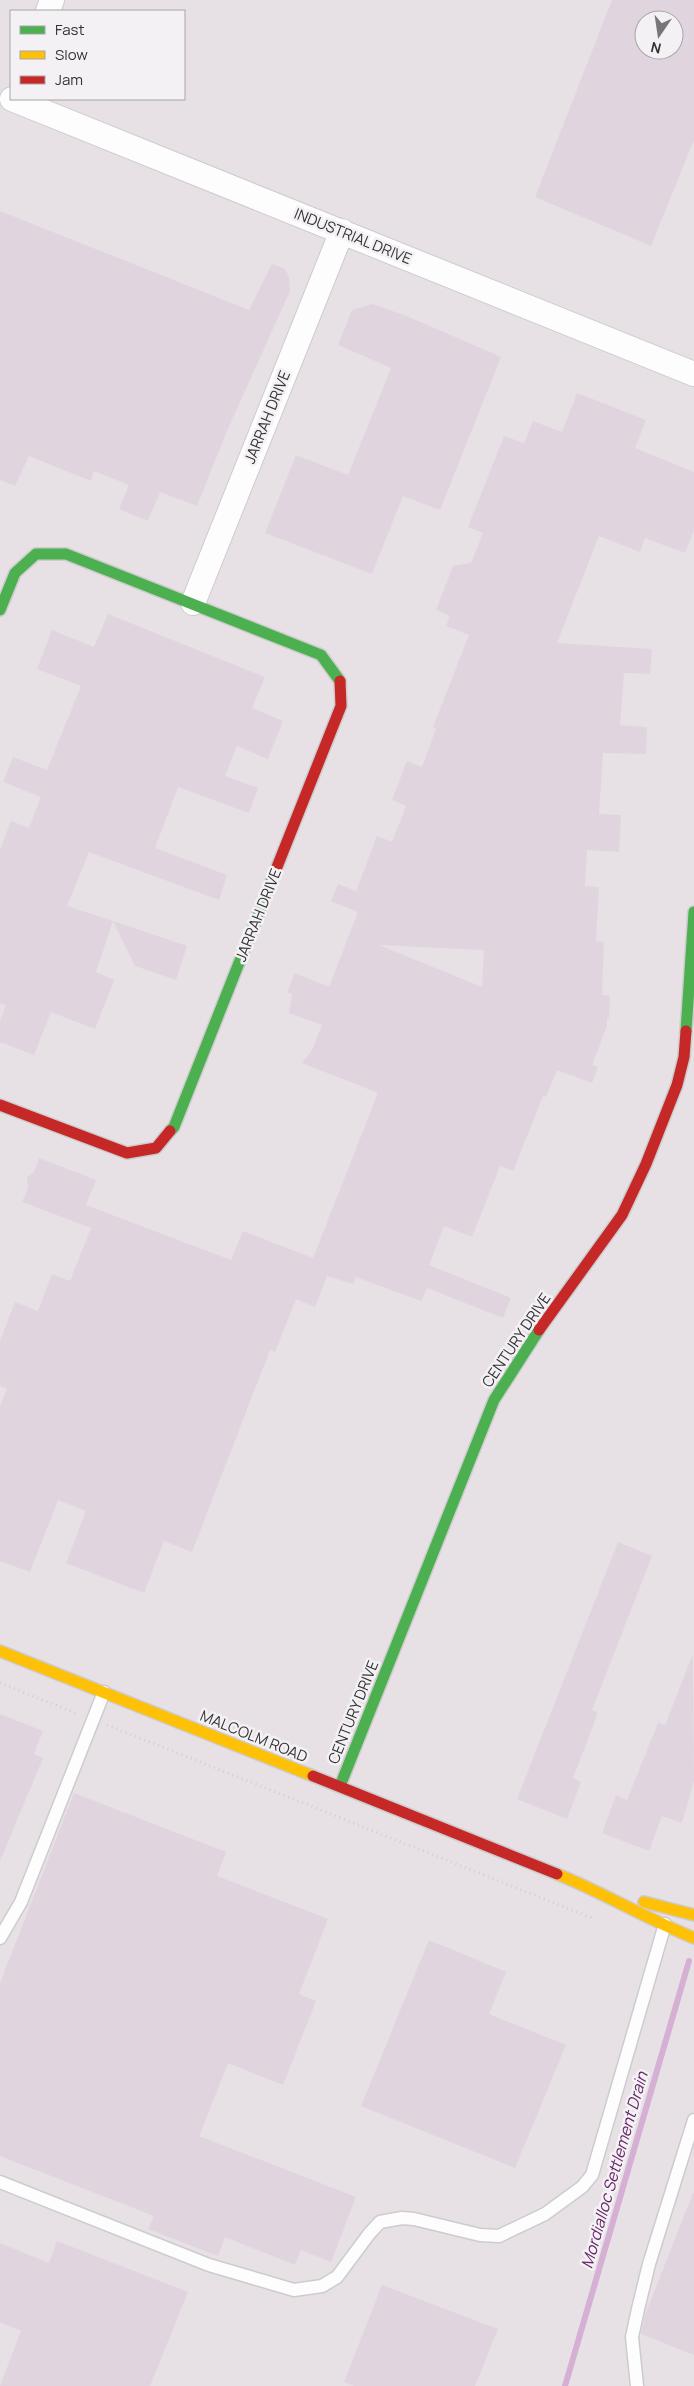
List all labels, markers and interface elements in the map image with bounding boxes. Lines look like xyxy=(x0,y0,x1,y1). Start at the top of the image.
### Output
legend xyxy=(10,10,185,100)
north arrow xyxy=(634,10,684,60)
text: Fast xyxy=(55,19,84,40)
text: N xyxy=(649,38,663,59)
text: Slow xyxy=(55,44,88,65)
text: Jam xyxy=(55,69,83,90)
street label: INDUSTRIAL DRIVE xyxy=(291,203,415,269)
street label: JARRAH DRIVE xyxy=(239,367,295,467)
street label: JARRAH DRIVE xyxy=(230,865,286,965)
street label: CENTURY DRIVE xyxy=(477,1289,555,1391)
street label: CENTURY DRIVE xyxy=(323,1657,383,1767)
street label: MALCOLM ROAD xyxy=(197,1705,311,1767)
water label: Mordialloc Settlement Drain xyxy=(575,2069,653,2271)

